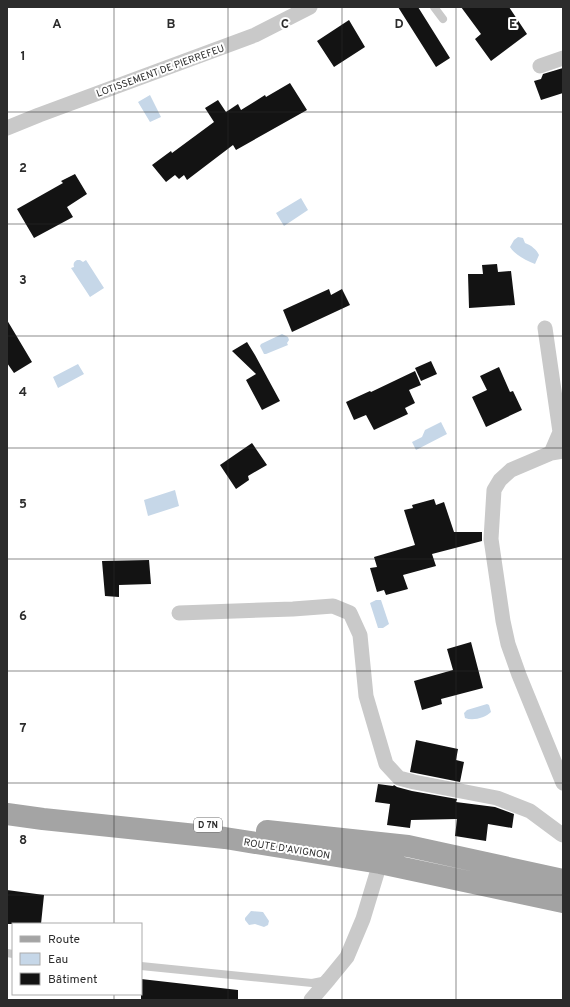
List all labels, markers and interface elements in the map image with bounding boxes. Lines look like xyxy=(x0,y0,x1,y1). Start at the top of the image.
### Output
text: A xyxy=(52,17,62,33)
text: B xyxy=(167,17,176,33)
text: C xyxy=(281,17,289,33)
text: D xyxy=(394,17,404,33)
text: E xyxy=(509,17,517,33)
street label: LOTISSEMENT DE PIERREFEU xyxy=(95,42,226,101)
text: 1 xyxy=(20,49,26,65)
text: 2 xyxy=(19,161,27,177)
text: 3 xyxy=(19,273,27,289)
text: 4 xyxy=(19,385,27,401)
text: 5 xyxy=(19,497,27,513)
text: 6 xyxy=(19,609,27,625)
text: 7 xyxy=(20,721,27,737)
road number: D 7N xyxy=(194,818,222,832)
text: 8 xyxy=(19,833,27,849)
street label: ROUTE D'AVIGNON xyxy=(243,836,331,863)
legend xyxy=(12,923,142,995)
text: Route xyxy=(48,932,80,948)
text: Eau xyxy=(48,952,68,968)
text: Bâtiment xyxy=(48,972,98,988)

